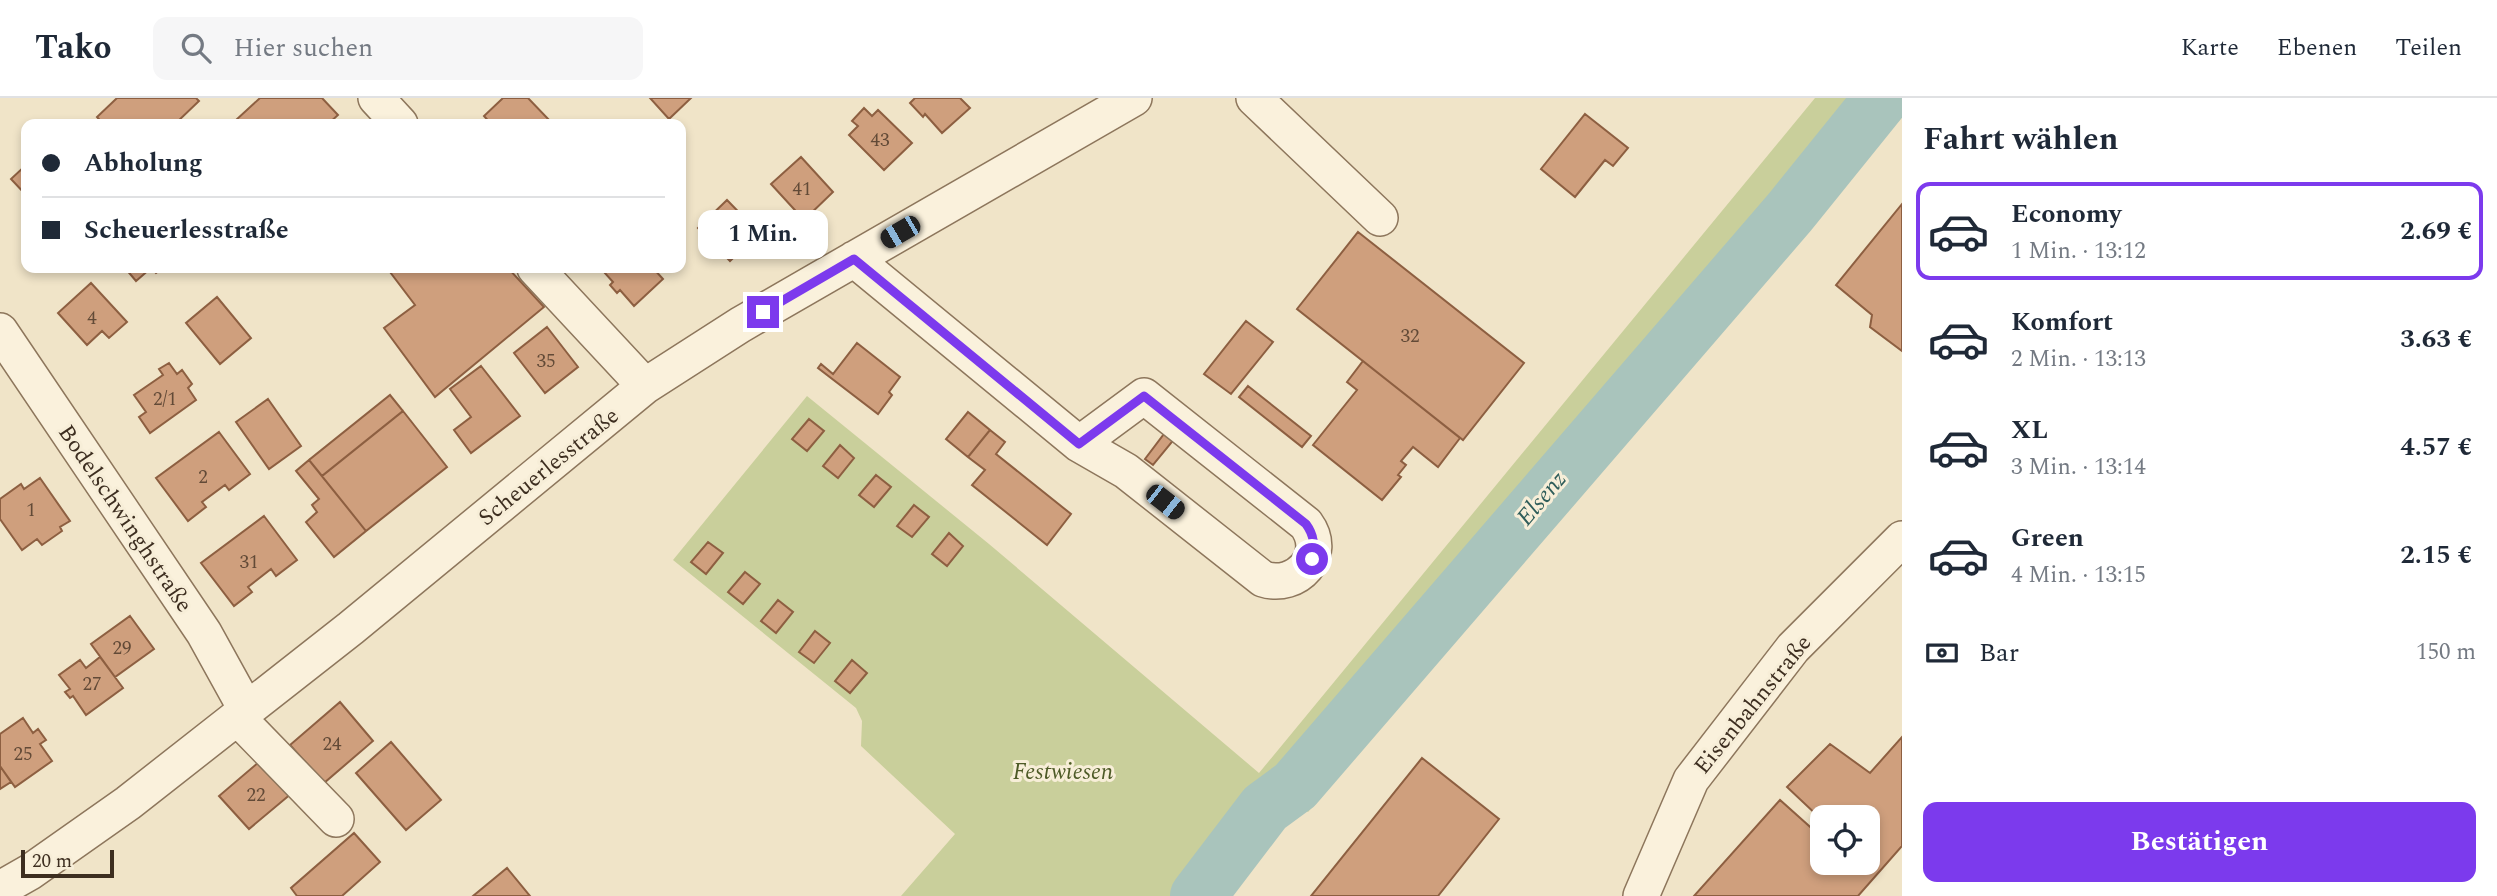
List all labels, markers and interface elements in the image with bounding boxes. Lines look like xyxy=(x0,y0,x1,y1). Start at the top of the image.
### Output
search box xyxy=(153,17,643,80)
text: Tako xyxy=(35,23,111,73)
text: Hier suchen xyxy=(233,28,373,68)
icon: search xyxy=(177,29,215,67)
text: Karte xyxy=(2181,30,2239,66)
text: Ebenen xyxy=(2277,30,2357,66)
text: Teilen xyxy=(2395,30,2462,66)
text: Fahrt wählen xyxy=(1923,115,2118,164)
house number: 43 xyxy=(870,126,890,155)
text: Abholung xyxy=(84,143,203,183)
house number: 41 xyxy=(792,175,812,204)
text: Economy xyxy=(2011,194,2121,234)
icon: car xyxy=(1927,200,1990,263)
text: Scheuerlesstraße xyxy=(84,210,289,250)
callout: 1 Min. xyxy=(698,211,828,260)
text: 2.69 € xyxy=(2400,211,2472,251)
car xyxy=(877,212,924,252)
text: 1 Min. xyxy=(728,217,798,252)
text: 1 Min. · 13:12 xyxy=(2011,234,2146,269)
route end xyxy=(747,296,779,328)
text: Komfort xyxy=(2011,302,2113,342)
house number: 4 xyxy=(87,304,97,333)
icon: car xyxy=(1927,308,1990,371)
text: 3.63 € xyxy=(2400,319,2472,359)
house number: 32 xyxy=(1400,322,1420,351)
text: 2 Min. · 13:13 xyxy=(2011,342,2146,377)
house number: 35 xyxy=(536,347,556,376)
house number: 2/1 xyxy=(153,385,177,414)
street label: Scheuerlesstraße xyxy=(471,399,627,535)
text: XL xyxy=(2011,410,2048,450)
icon: car xyxy=(1927,416,1990,479)
street label: Bodelschwinghstraße xyxy=(49,418,201,620)
text: 4.57 € xyxy=(2400,427,2472,467)
text: 3 Min. · 13:14 xyxy=(2011,450,2146,485)
house number: 2 xyxy=(198,463,208,492)
water label: Elsenz xyxy=(1508,463,1576,534)
car xyxy=(1142,481,1189,523)
house number: 1 xyxy=(26,496,36,525)
text: Green xyxy=(2011,518,2084,558)
icon: car xyxy=(1927,524,1990,587)
text: 2.15 € xyxy=(2400,535,2472,575)
route start xyxy=(1296,543,1328,575)
house number: 31 xyxy=(239,548,259,577)
text: 4 Min. · 13:15 xyxy=(2011,558,2146,593)
street label: Eisenbahnstraße xyxy=(1686,627,1821,782)
text: Bar xyxy=(1979,633,2019,673)
house number: 29 xyxy=(112,634,132,663)
icon: cash xyxy=(1923,634,1961,672)
text: 150 m xyxy=(2416,635,2476,670)
house number: 27 xyxy=(82,670,102,699)
house number: 24 xyxy=(322,730,342,759)
house number: 25 xyxy=(13,740,33,769)
park label: Festwiesen xyxy=(1013,755,1113,790)
house number: 22 xyxy=(246,781,266,810)
button: Bestätigen xyxy=(1923,802,2476,882)
map controls xyxy=(1810,805,1880,875)
button: locate xyxy=(1810,805,1880,875)
scale bar xyxy=(21,847,114,879)
text: 20 m xyxy=(32,847,72,876)

